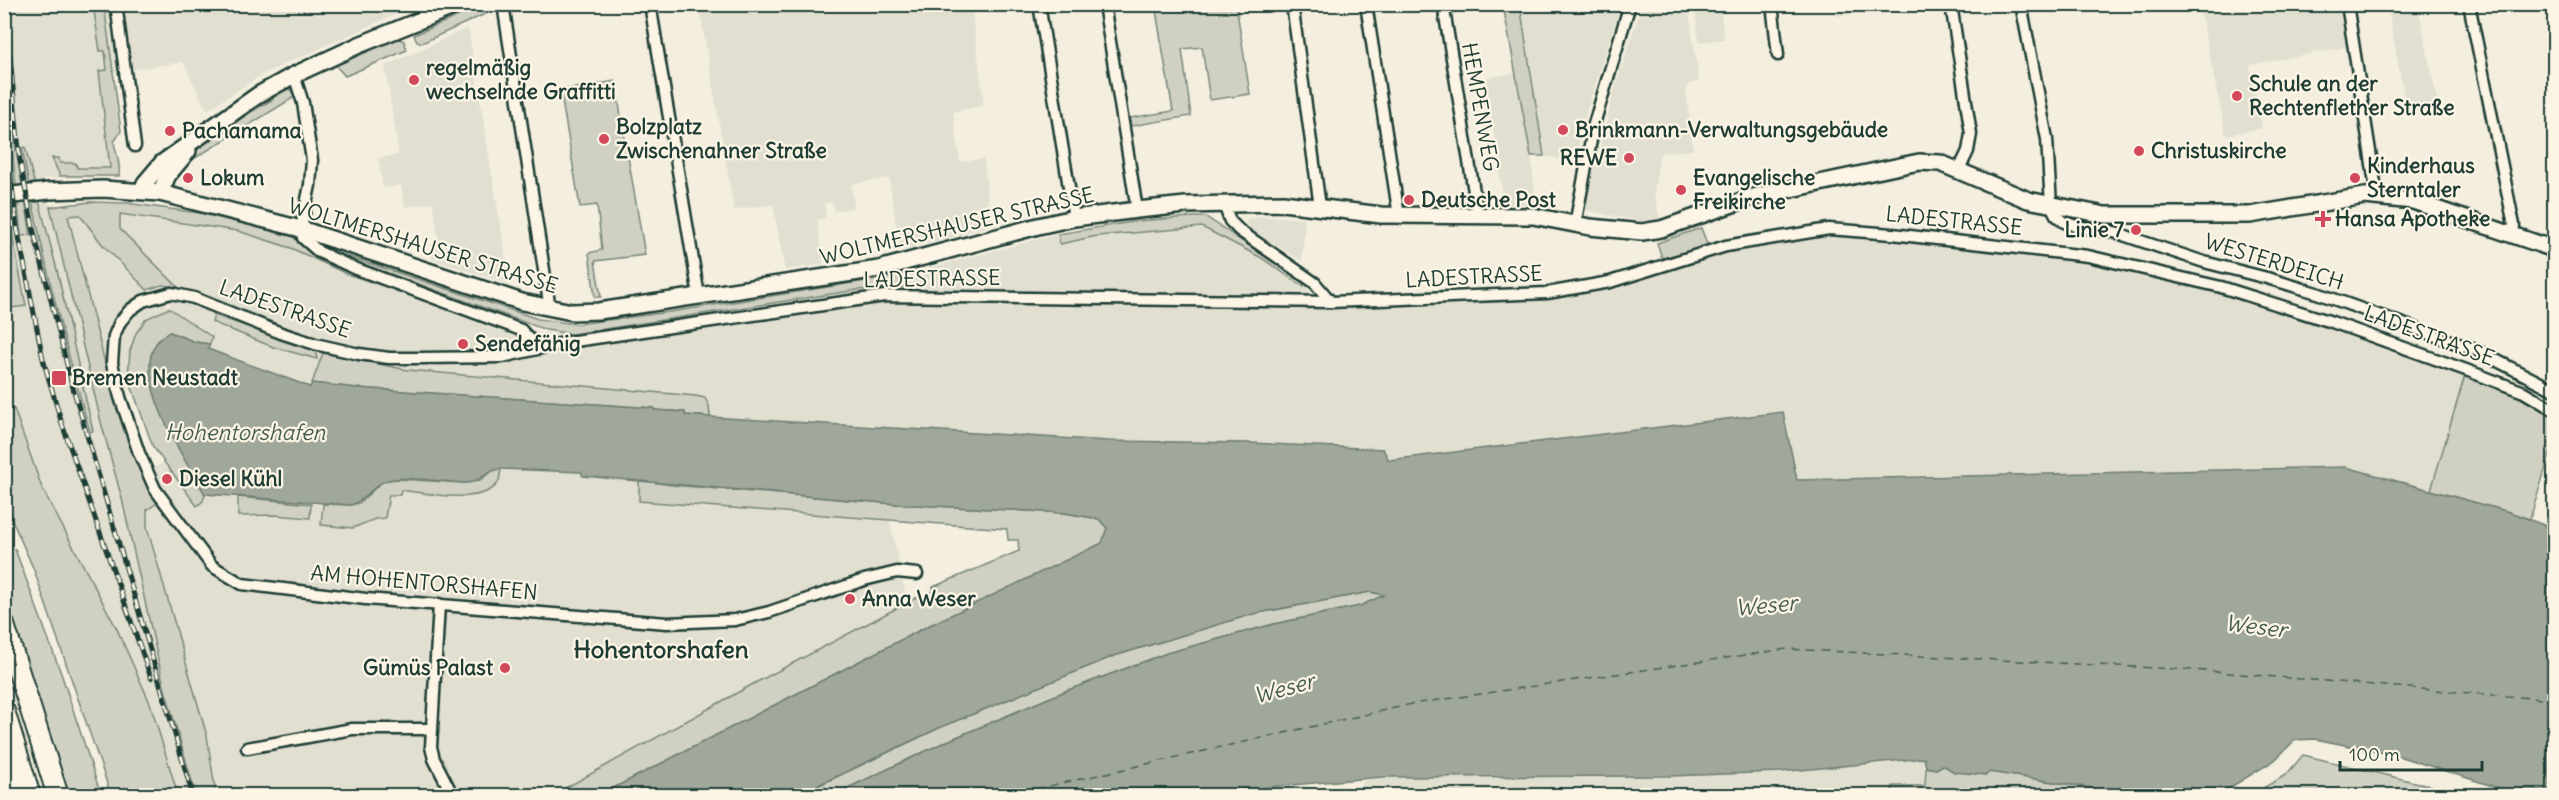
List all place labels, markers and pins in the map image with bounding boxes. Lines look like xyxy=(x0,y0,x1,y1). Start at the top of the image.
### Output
place label: regelmäßig wechselnde Graffitti xyxy=(426,54,616,105)
place label: Schule an der Rechtenflether Straße xyxy=(2249,70,2455,121)
marker: regelmäßig wechselnde Graffitti xyxy=(407,73,421,87)
marker: Schule an der Rechtenflether Straße xyxy=(2230,89,2244,103)
place label: Bolzplatz Zwischenahner Straße xyxy=(616,113,827,164)
place label: Brinkmann-Verwaltungsgebäude xyxy=(1575,116,1888,143)
place label: Pachamama xyxy=(182,117,302,144)
marker: Brinkmann-Verwaltungsgebäude xyxy=(1556,123,1570,137)
marker: Pachamama xyxy=(163,124,177,138)
marker: Bolzplatz Zwischenahner Straße xyxy=(597,132,611,146)
place label: Christuskirche xyxy=(2151,137,2287,164)
place label: REWE xyxy=(1560,144,1617,171)
marker: Christuskirche xyxy=(2132,144,2146,158)
marker: REWE xyxy=(1622,151,1636,165)
place label: Kinderhaus Sterntaler xyxy=(2367,152,2475,203)
place label: Lokum xyxy=(200,164,265,191)
place label: Evangelische Freikirche xyxy=(1693,164,1815,215)
marker: Lokum xyxy=(181,171,195,185)
marker: Kinderhaus Sterntaler xyxy=(2348,171,2362,185)
marker: Evangelische Freikirche xyxy=(1674,183,1688,197)
place label: Deutsche Post xyxy=(1421,186,1557,213)
marker: Deutsche Post xyxy=(1402,193,1416,207)
place label: Hansa Apotheke xyxy=(2335,205,2490,232)
marker: Hansa Apotheke xyxy=(2316,212,2330,226)
place label: Linie 7 xyxy=(2064,216,2125,243)
marker: Linie 7 xyxy=(2129,223,2143,237)
place label: Sendefähig xyxy=(475,330,581,357)
marker: Sendefähig xyxy=(456,337,470,351)
place label: Bremen Neustadt xyxy=(72,364,239,391)
marker: Bremen Neustadt xyxy=(50,369,68,387)
place label: Diesel Kühl xyxy=(179,465,282,492)
marker: Diesel Kühl xyxy=(160,472,174,486)
place label: Anna Weser xyxy=(862,585,976,612)
marker: Anna Weser xyxy=(843,592,857,606)
place label: Gümüs Palast xyxy=(363,654,494,681)
marker: Gümüs Palast xyxy=(498,661,512,675)

